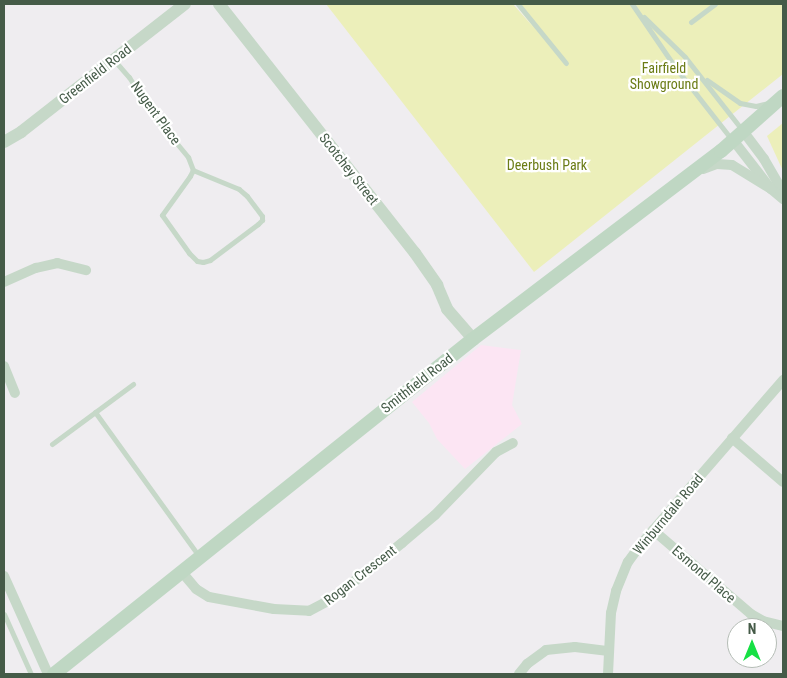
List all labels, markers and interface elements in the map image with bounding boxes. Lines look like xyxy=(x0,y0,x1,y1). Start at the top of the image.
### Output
street label: Greenfield Road xyxy=(55,41,135,107)
park label: Fairfield Showground xyxy=(630,60,698,92)
street label: Nugent Place xyxy=(128,78,184,148)
street label: Scotchey Street xyxy=(316,130,382,208)
park label: Deerbush Park xyxy=(507,157,587,173)
street label: Smithfield Road xyxy=(378,350,456,416)
street label: Winburndale Road xyxy=(629,470,707,558)
street label: Rogan Crescent xyxy=(321,542,399,608)
street label: Esmond Place xyxy=(669,542,739,606)
north arrow xyxy=(727,618,777,668)
text: N xyxy=(748,621,756,637)

